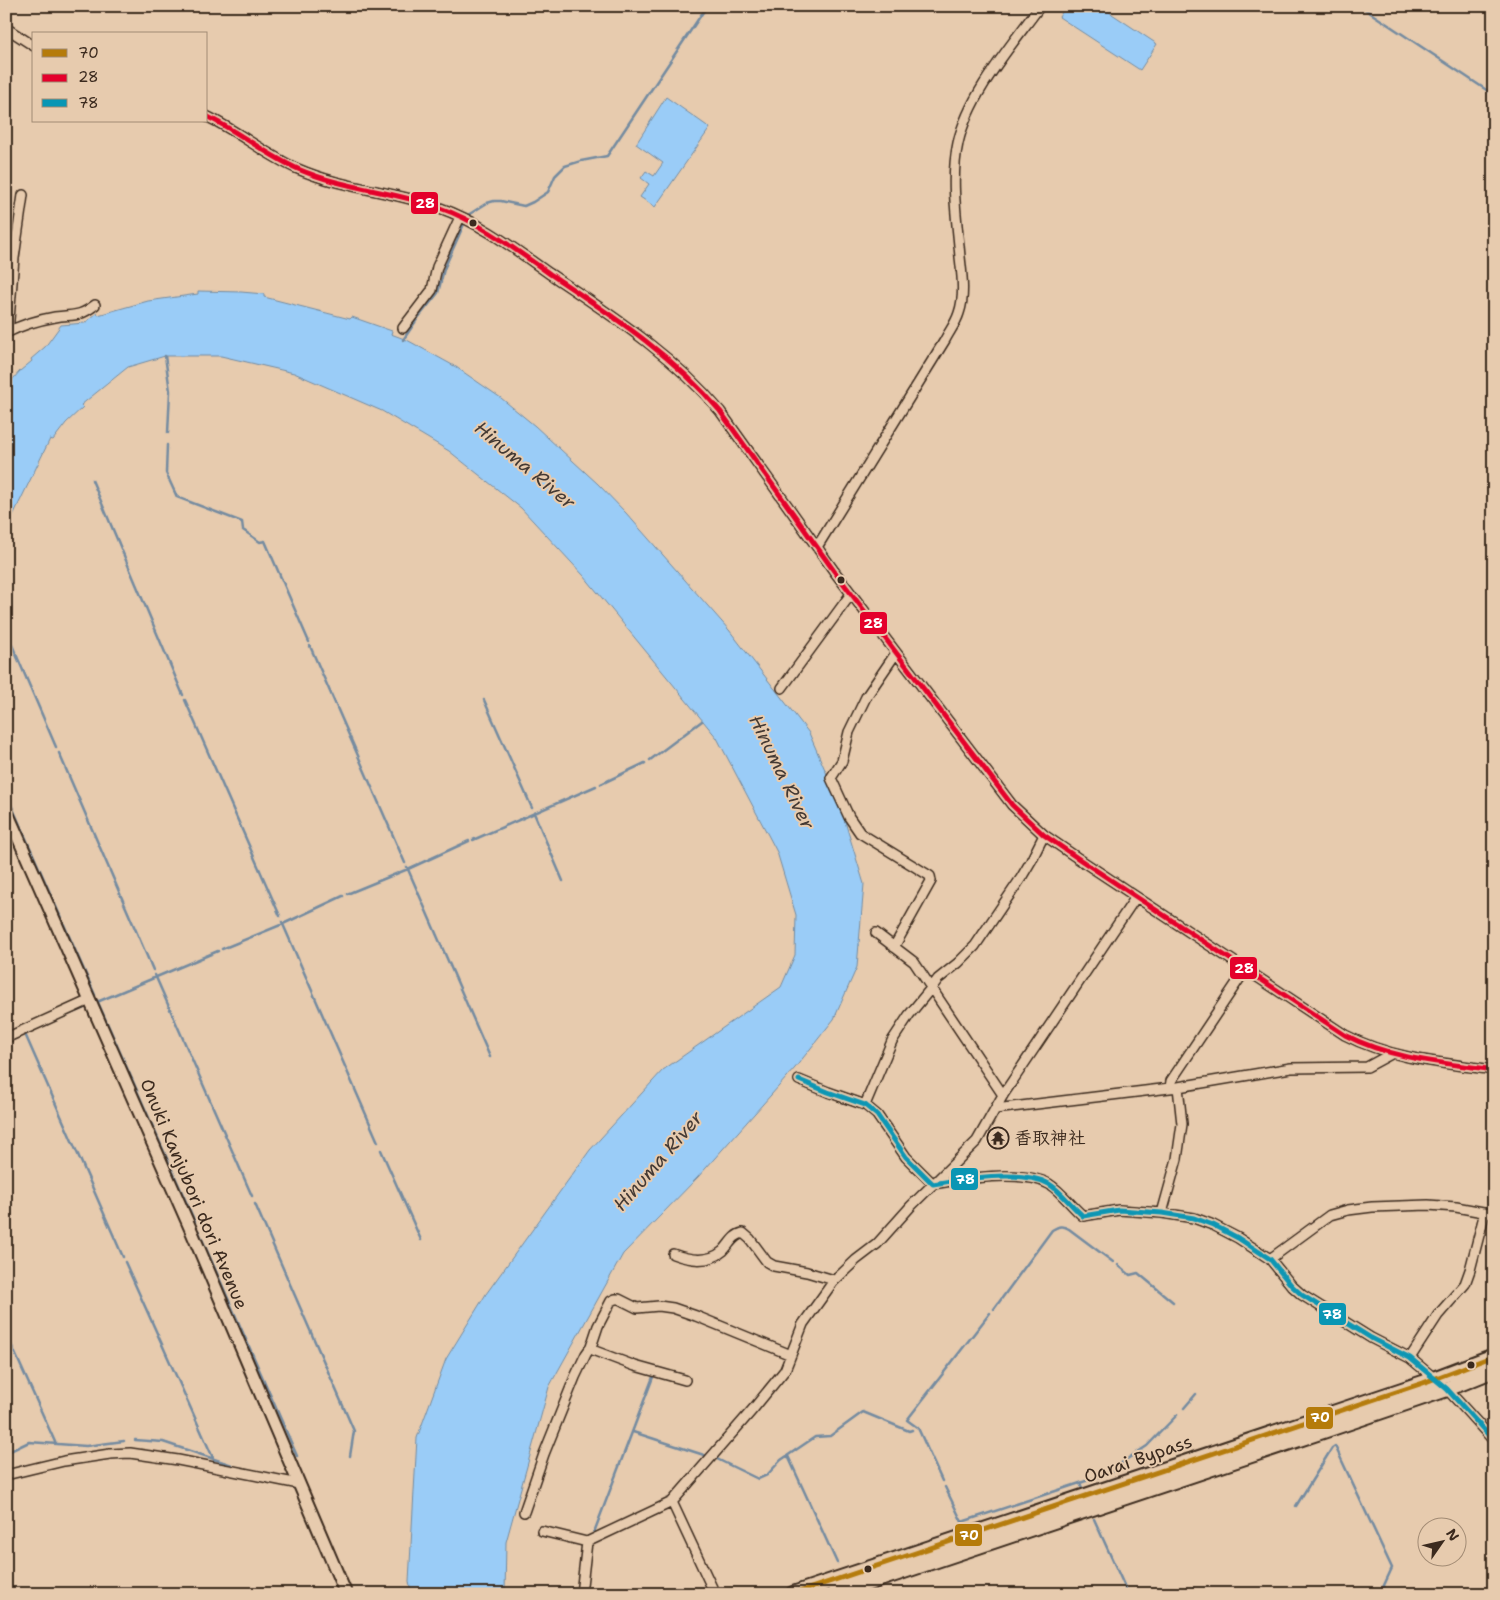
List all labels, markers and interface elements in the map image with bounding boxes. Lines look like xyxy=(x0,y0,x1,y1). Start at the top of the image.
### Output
legend xyxy=(32,32,208,122)
text: 70 xyxy=(78,43,99,63)
text: 28 xyxy=(78,67,99,87)
text: 78 xyxy=(78,93,98,113)
line badge: 28 xyxy=(410,191,439,215)
text: 28 xyxy=(415,194,435,212)
unlabelled marker xyxy=(468,218,478,228)
water label: Hinuma River xyxy=(469,415,581,515)
unlabelled marker xyxy=(836,575,846,585)
line badge: 28 xyxy=(859,611,888,635)
text: 28 xyxy=(863,614,883,632)
water label: Hinuma River xyxy=(743,711,821,834)
line badge: 28 xyxy=(1229,956,1258,980)
text: 28 xyxy=(1234,959,1254,977)
street label: Onuki Kanjubori dori Avenue xyxy=(134,1075,254,1313)
water label: Hinuma River xyxy=(608,1105,709,1216)
temple icon: 香取神社 xyxy=(986,1126,1010,1150)
place label: 香取神社 xyxy=(1014,1126,1086,1150)
line badge: 78 xyxy=(950,1167,979,1191)
text: 78 xyxy=(955,1170,975,1188)
line badge: 78 xyxy=(1318,1302,1347,1326)
text: 78 xyxy=(1322,1305,1342,1323)
unlabelled marker xyxy=(1466,1360,1476,1370)
line badge: 70 xyxy=(1305,1406,1334,1430)
text: 70 xyxy=(1310,1408,1330,1426)
street label: Oarai Bypass xyxy=(1081,1429,1195,1489)
north arrow xyxy=(1418,1518,1468,1568)
line badge: 70 xyxy=(954,1523,983,1547)
text: N xyxy=(1442,1525,1463,1544)
text: 70 xyxy=(959,1526,979,1544)
unlabelled marker xyxy=(863,1564,873,1574)

